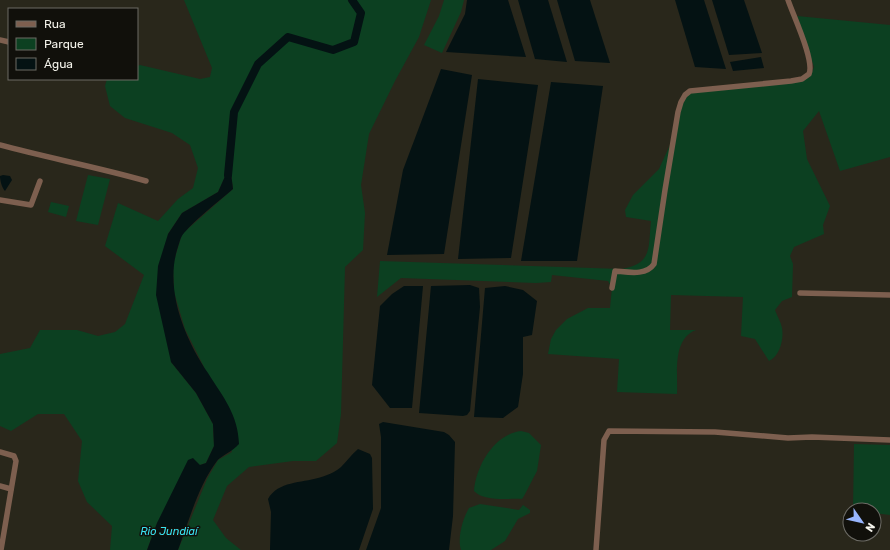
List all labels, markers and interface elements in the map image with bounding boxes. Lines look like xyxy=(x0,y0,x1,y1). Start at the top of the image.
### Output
legend xyxy=(8,8,138,80)
text: Rua xyxy=(44,17,66,31)
text: Parque xyxy=(44,37,84,51)
text: Água xyxy=(44,57,73,71)
north arrow xyxy=(842,502,882,542)
text: N xyxy=(862,520,877,534)
water label: Rio Jundiaí xyxy=(140,525,199,538)

